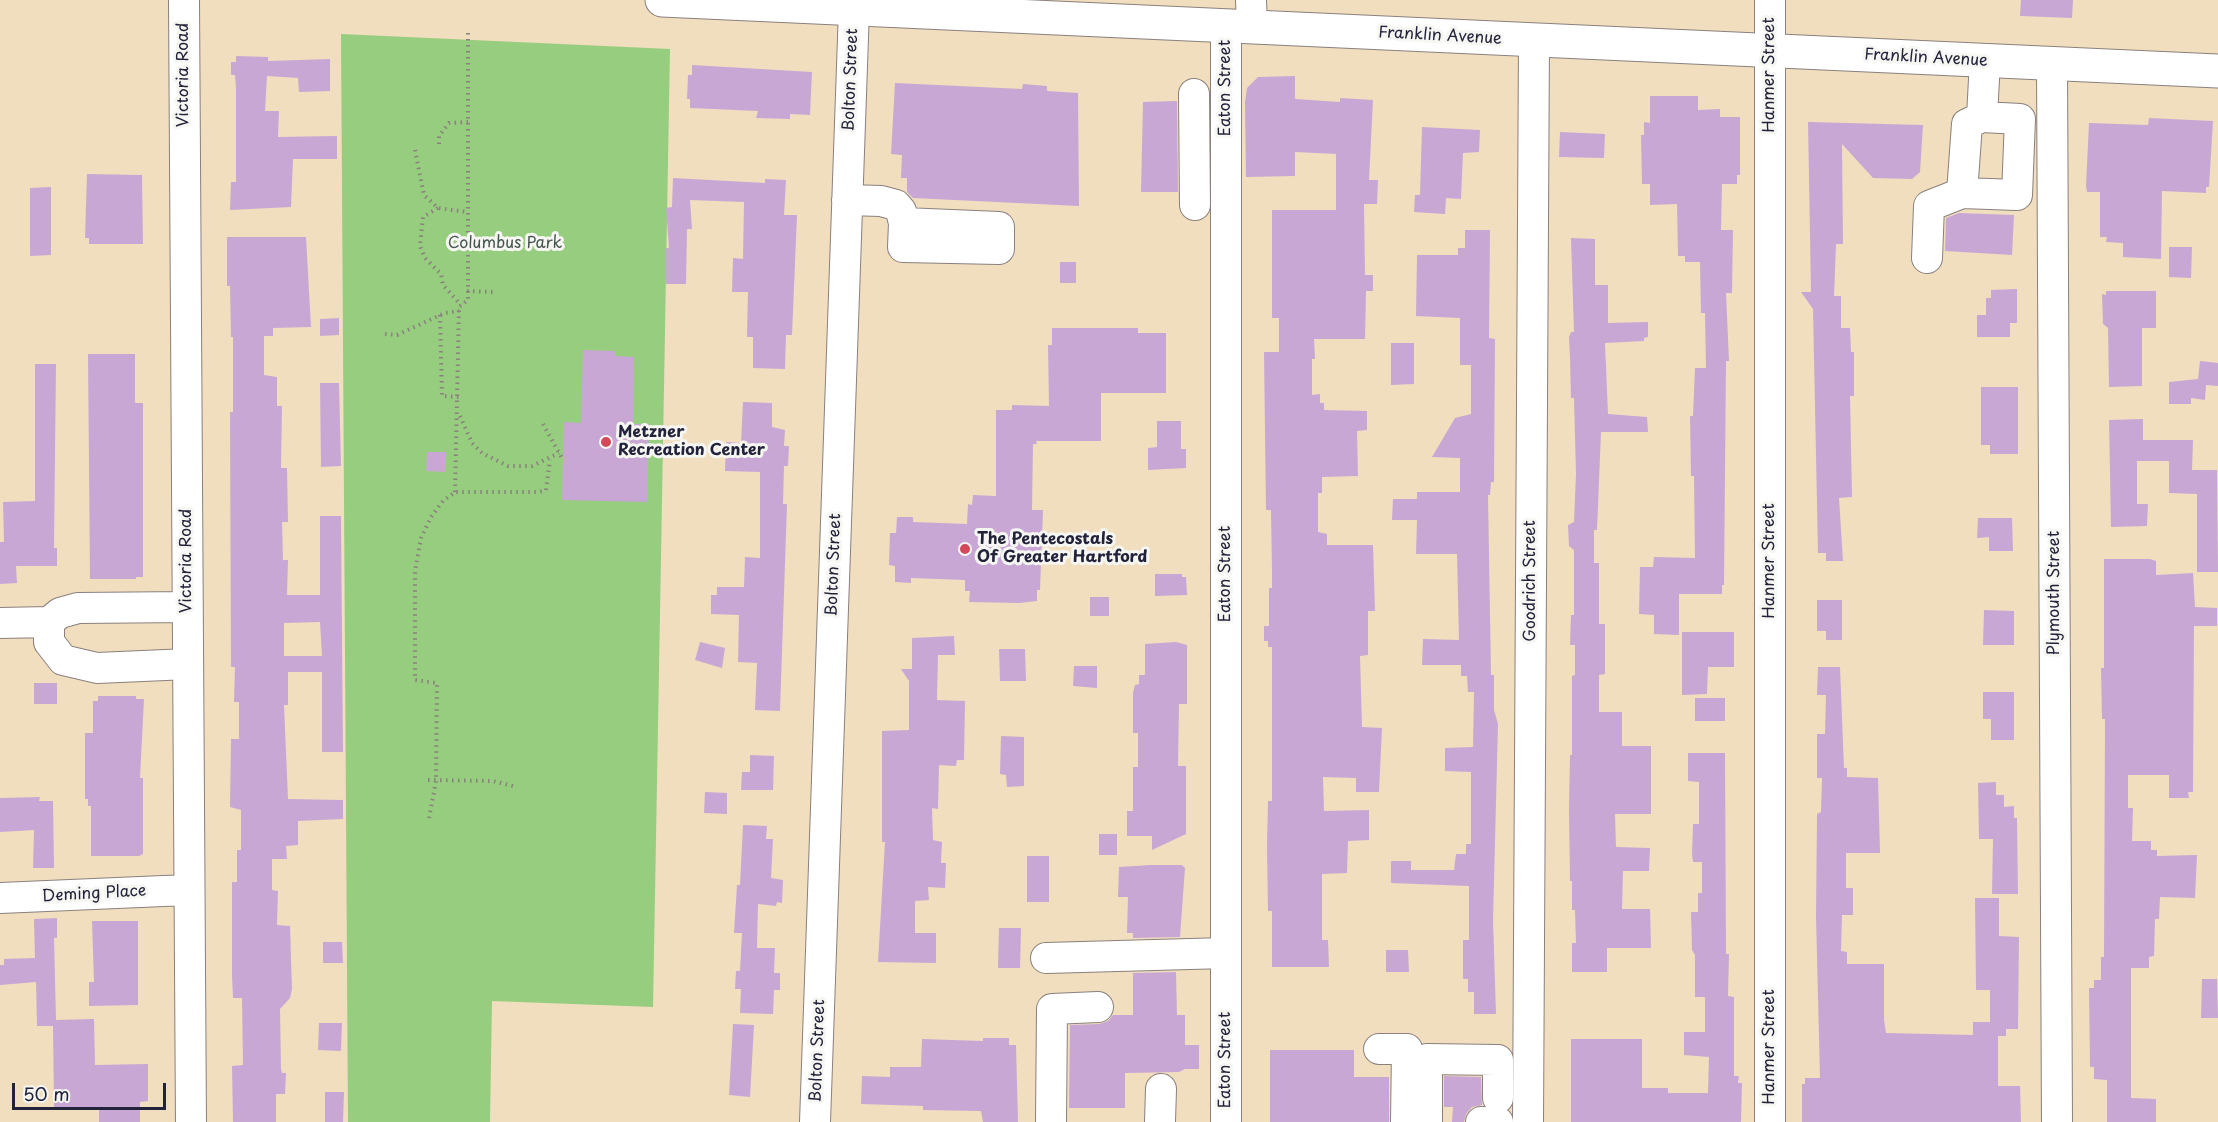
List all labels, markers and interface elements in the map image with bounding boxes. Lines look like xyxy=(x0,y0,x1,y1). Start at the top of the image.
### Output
street label: Hanmer Street xyxy=(1760,17,1780,133)
street label: Victoria Road xyxy=(174,23,194,127)
street label: Franklin Avenue xyxy=(1378,23,1502,49)
street label: Bolton Street xyxy=(840,28,862,132)
street label: Eaton Street xyxy=(1216,40,1236,136)
street label: Franklin Avenue xyxy=(1864,45,1988,71)
park label: Columbus Park xyxy=(448,234,562,254)
place label: Metzner Recreation Center xyxy=(618,423,765,461)
marker: Metzner Recreation Center xyxy=(599,435,613,449)
street label: Hanmer Street xyxy=(1760,503,1780,619)
street label: Victoria Road xyxy=(177,509,197,613)
street label: Bolton Street xyxy=(823,513,845,617)
street label: Goodrich Street xyxy=(1521,520,1541,642)
street label: Eaton Street xyxy=(1216,526,1236,622)
place label: The Pentecostals Of Greater Hartford xyxy=(977,530,1147,568)
street label: Plymouth Street xyxy=(2045,531,2065,655)
marker: The Pentecostals Of Greater Hartford xyxy=(958,542,972,556)
street label: Deming Place xyxy=(41,882,147,906)
street label: Hanmer Street xyxy=(1760,989,1780,1105)
street label: Bolton Street xyxy=(807,999,829,1103)
street label: Eaton Street xyxy=(1216,1012,1236,1108)
scale bar xyxy=(15,1071,170,1109)
text: 50 m xyxy=(23,1080,70,1107)

